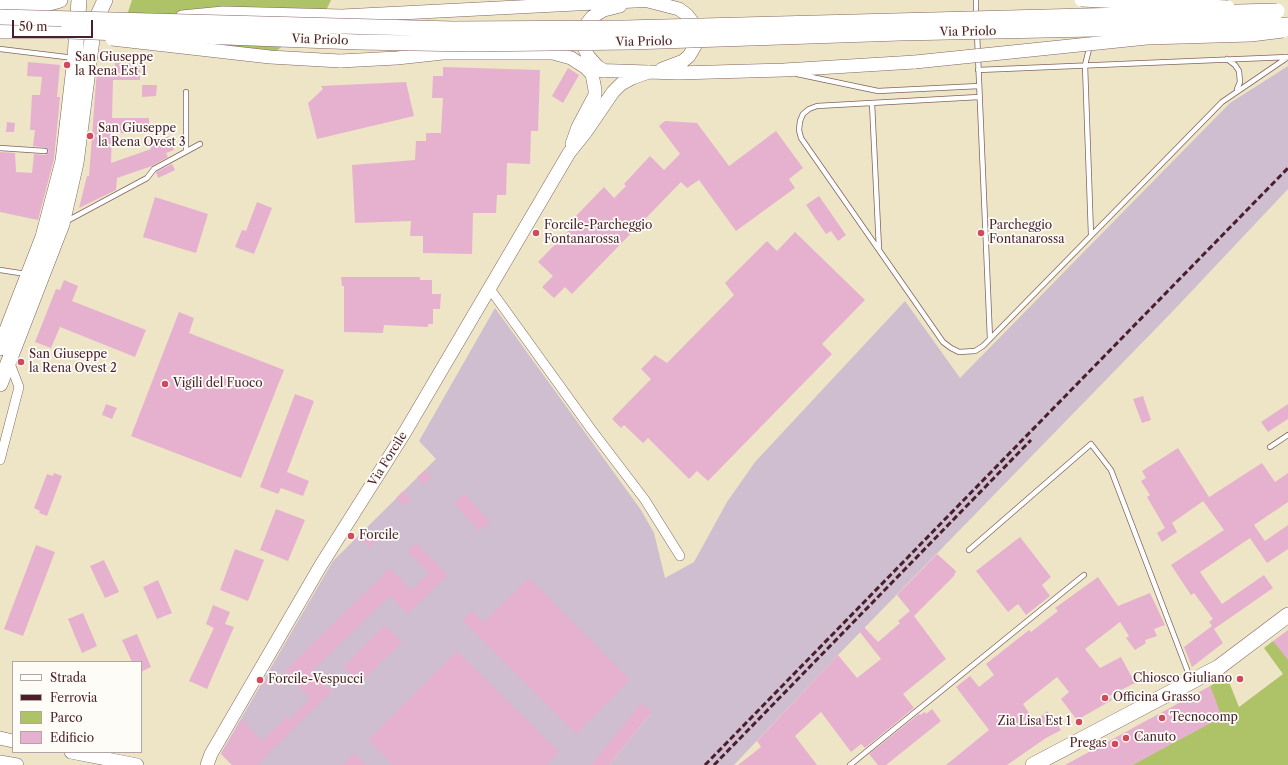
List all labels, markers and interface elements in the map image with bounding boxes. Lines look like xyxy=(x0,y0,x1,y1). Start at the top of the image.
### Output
scale bar xyxy=(14,12,95,38)
text: 50 m xyxy=(19,19,48,34)
street label: Via Priolo xyxy=(940,24,996,40)
street label: Via Priolo xyxy=(291,32,349,48)
street label: Via Priolo xyxy=(616,34,672,50)
place label: San Giuseppe la Rena Est 1 xyxy=(75,51,153,79)
marker: San Giuseppe la Rena Est 1 xyxy=(62,60,72,70)
place label: San Giuseppe la Rena Ovest 3 xyxy=(98,122,186,150)
marker: San Giuseppe la Rena Ovest 3 xyxy=(85,131,95,141)
place label: Forcile-Parcheggio Fontanarossa xyxy=(544,219,652,247)
place label: Parcheggio Fontanarossa xyxy=(989,219,1065,247)
marker: Forcile-Parcheggio Fontanarossa xyxy=(531,228,541,238)
marker: Parcheggio Fontanarossa xyxy=(976,228,986,238)
place label: San Giuseppe la Rena Ovest 2 xyxy=(29,348,117,376)
marker: San Giuseppe la Rena Ovest 2 xyxy=(16,357,26,367)
place label: Vigili del Fuoco xyxy=(173,377,263,391)
marker: Vigili del Fuoco xyxy=(160,379,170,389)
street label: Via Forcile xyxy=(366,429,410,489)
place label: Forcile xyxy=(359,529,399,543)
marker: Forcile xyxy=(346,531,356,541)
legend xyxy=(12,661,142,753)
text: Strada xyxy=(50,670,86,685)
place label: Chiosco Giuliano xyxy=(1133,672,1232,686)
place label: Forcile-Vespucci xyxy=(268,673,363,687)
marker: Chiosco Giuliano xyxy=(1235,674,1245,684)
marker: Forcile-Vespucci xyxy=(255,675,265,685)
text: Ferrovia xyxy=(50,690,97,705)
place label: Officina Grasso xyxy=(1113,691,1200,705)
marker: Officina Grasso xyxy=(1100,693,1110,703)
text: Parco xyxy=(50,710,83,725)
place label: Tecnocomp xyxy=(1170,711,1238,725)
marker: Tecnocomp xyxy=(1157,713,1167,723)
place label: Zia Lisa Est 1 xyxy=(998,715,1071,729)
marker: Zia Lisa Est 1 xyxy=(1074,717,1084,727)
text: Edificio xyxy=(50,730,94,745)
place label: Canuto xyxy=(1134,731,1176,745)
marker: Canuto xyxy=(1121,733,1131,743)
place label: Pregas xyxy=(1070,737,1107,751)
marker: Pregas xyxy=(1110,739,1120,749)

